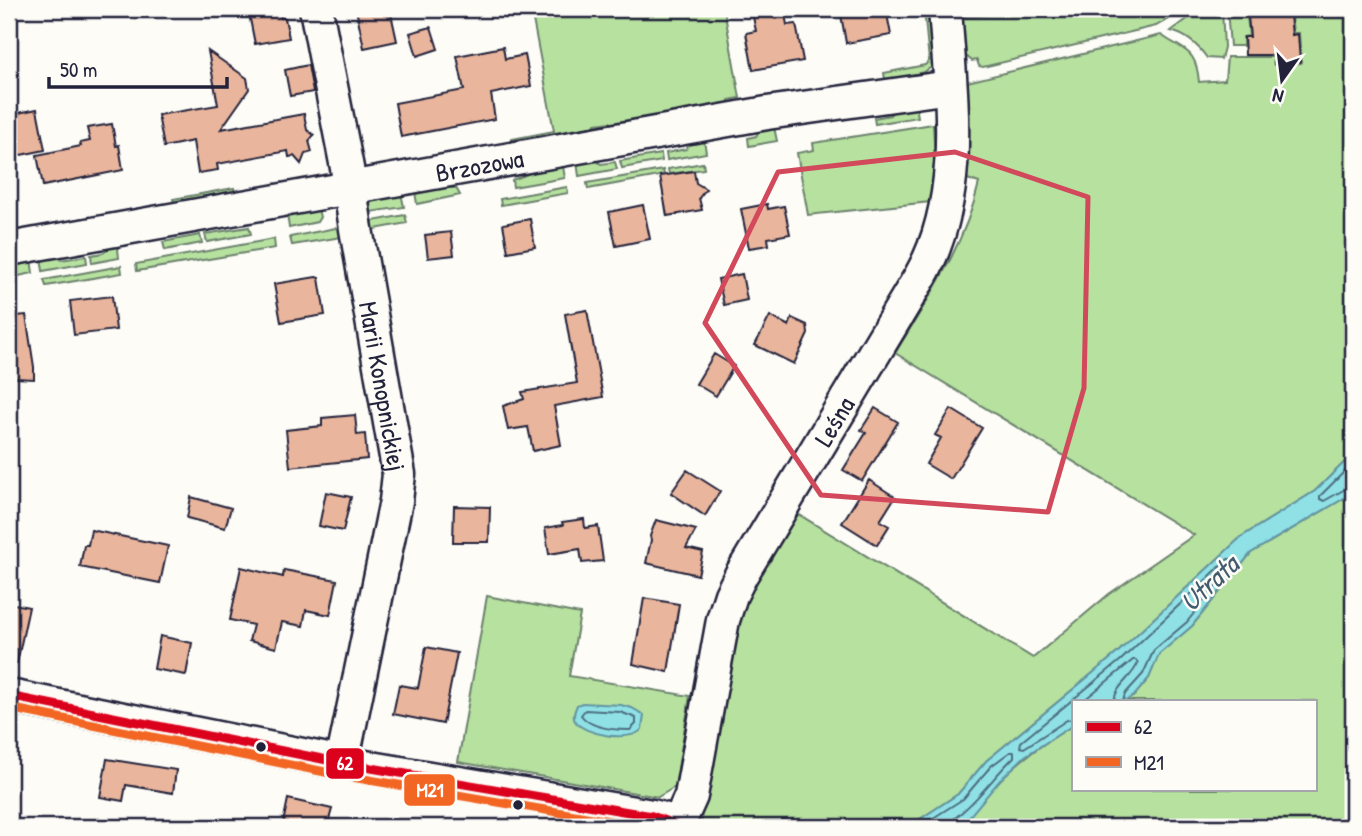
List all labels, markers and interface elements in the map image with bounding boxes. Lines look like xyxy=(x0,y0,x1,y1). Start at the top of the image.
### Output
scale bar xyxy=(49,46,228,90)
north arrow xyxy=(1246,46,1316,116)
text: 50 m xyxy=(60,55,97,84)
text: N xyxy=(1270,83,1286,110)
street label: Brzozowa xyxy=(433,140,526,190)
street label: Marii Konopnickiej xyxy=(351,298,416,473)
street label: Leśna xyxy=(805,390,862,452)
water label: Utrata xyxy=(1171,544,1249,620)
legend xyxy=(1072,700,1316,790)
text: 62 xyxy=(1134,712,1152,741)
unlabelled marker xyxy=(254,740,268,754)
line badge: 62 xyxy=(325,747,365,780)
text: M21 xyxy=(1134,748,1164,777)
text: 62 xyxy=(337,750,353,776)
line badge: M21 xyxy=(403,773,456,807)
text: M21 xyxy=(416,777,444,803)
unlabelled marker xyxy=(511,798,525,812)

